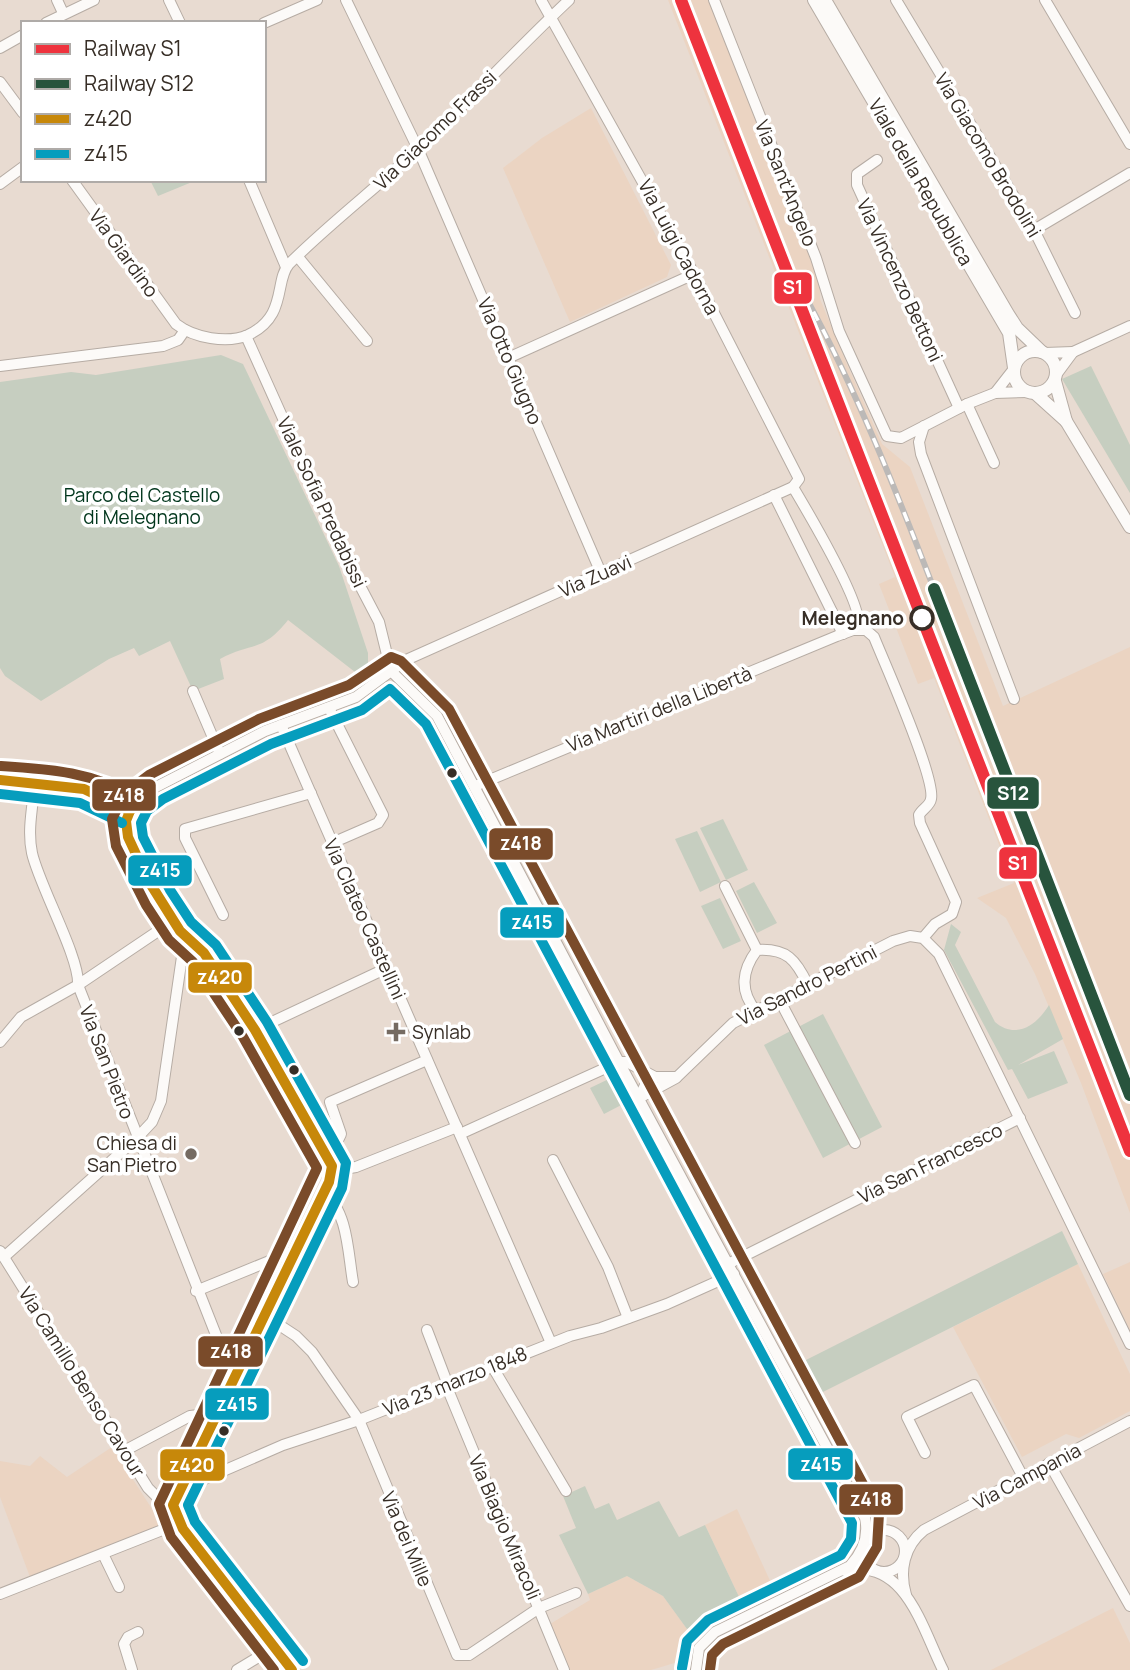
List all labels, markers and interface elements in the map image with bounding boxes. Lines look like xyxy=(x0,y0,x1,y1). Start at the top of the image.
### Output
legend xyxy=(21,21,266,182)
text: Railway S1 xyxy=(84,34,182,62)
street label: Via Giacomo Frassi xyxy=(368,64,502,196)
street label: Via Giacomo Brodolini xyxy=(929,68,1047,242)
text: Railway S12 xyxy=(84,69,194,97)
street label: Viale della Repubblica xyxy=(863,94,979,270)
text: z420 xyxy=(84,104,132,132)
street label: Via Sant'Angelo xyxy=(749,116,823,250)
text: z415 xyxy=(84,139,128,167)
street label: Via Luigi Cadorna xyxy=(632,175,726,319)
street label: Via Vincenzo Bettoni xyxy=(851,194,949,366)
street label: Via Giardino xyxy=(83,204,165,302)
line badge: S1 xyxy=(773,271,813,305)
text: S1 xyxy=(783,274,803,300)
street label: Via Otto Giugno xyxy=(472,294,548,428)
street label: Viale Sofia Predabissi xyxy=(271,413,373,591)
park label: Parco del Castello di Melegnano xyxy=(64,482,220,530)
street label: Via Zuavi xyxy=(554,548,636,604)
place label: Melegnano xyxy=(802,605,904,631)
marker: Melegnano xyxy=(910,606,934,630)
street label: Via Martiri della Libertà xyxy=(563,660,755,758)
unlabelled marker xyxy=(445,766,459,780)
line badge: S12 xyxy=(986,776,1040,810)
line badge: z418 xyxy=(91,778,157,812)
text: S12 xyxy=(997,780,1029,806)
text: z418 xyxy=(103,782,145,808)
line badge: z418 xyxy=(488,827,554,861)
text: z418 xyxy=(500,830,542,856)
street label: Via Clateo Castellini xyxy=(318,835,412,1003)
line badge: S1 xyxy=(998,846,1038,880)
text: S1 xyxy=(1008,850,1028,876)
line badge: z415 xyxy=(127,854,193,887)
text: z415 xyxy=(139,857,181,883)
line badge: z415 xyxy=(499,906,565,939)
text: z415 xyxy=(511,909,553,935)
street label: Via Sandro Pertini xyxy=(733,939,881,1031)
line badge: z420 xyxy=(187,961,253,994)
text: z420 xyxy=(197,964,243,990)
street label: Via San Pietro xyxy=(73,1001,141,1123)
place label: Synlab xyxy=(412,1019,471,1045)
marker: Synlab xyxy=(386,1022,406,1042)
unlabelled marker xyxy=(232,1024,246,1038)
unlabelled marker xyxy=(287,1063,301,1077)
street label: Via San Francesco xyxy=(853,1117,1007,1209)
place label: Chiesa di San Pietro xyxy=(87,1130,177,1178)
marker: Chiesa di San Pietro xyxy=(183,1146,199,1162)
street label: Via Camillo Benso Cavour xyxy=(13,1282,151,1482)
line badge: z418 xyxy=(197,1335,264,1368)
text: z418 xyxy=(210,1338,252,1364)
street label: Via 23 marzo 1848 xyxy=(379,1340,531,1422)
line badge: z415 xyxy=(204,1387,270,1421)
text: z415 xyxy=(216,1391,258,1417)
unlabelled marker xyxy=(217,1424,231,1438)
street label: Via Campania xyxy=(969,1437,1085,1515)
line badge: z415 xyxy=(787,1447,854,1481)
line badge: z420 xyxy=(159,1448,226,1482)
street label: Via Biagio Miracoli xyxy=(463,1451,547,1603)
text: z415 xyxy=(800,1451,842,1477)
text: z420 xyxy=(169,1452,215,1478)
line badge: z418 xyxy=(838,1483,904,1516)
text: z418 xyxy=(850,1486,892,1512)
street label: Via dei Mille xyxy=(375,1487,439,1591)

